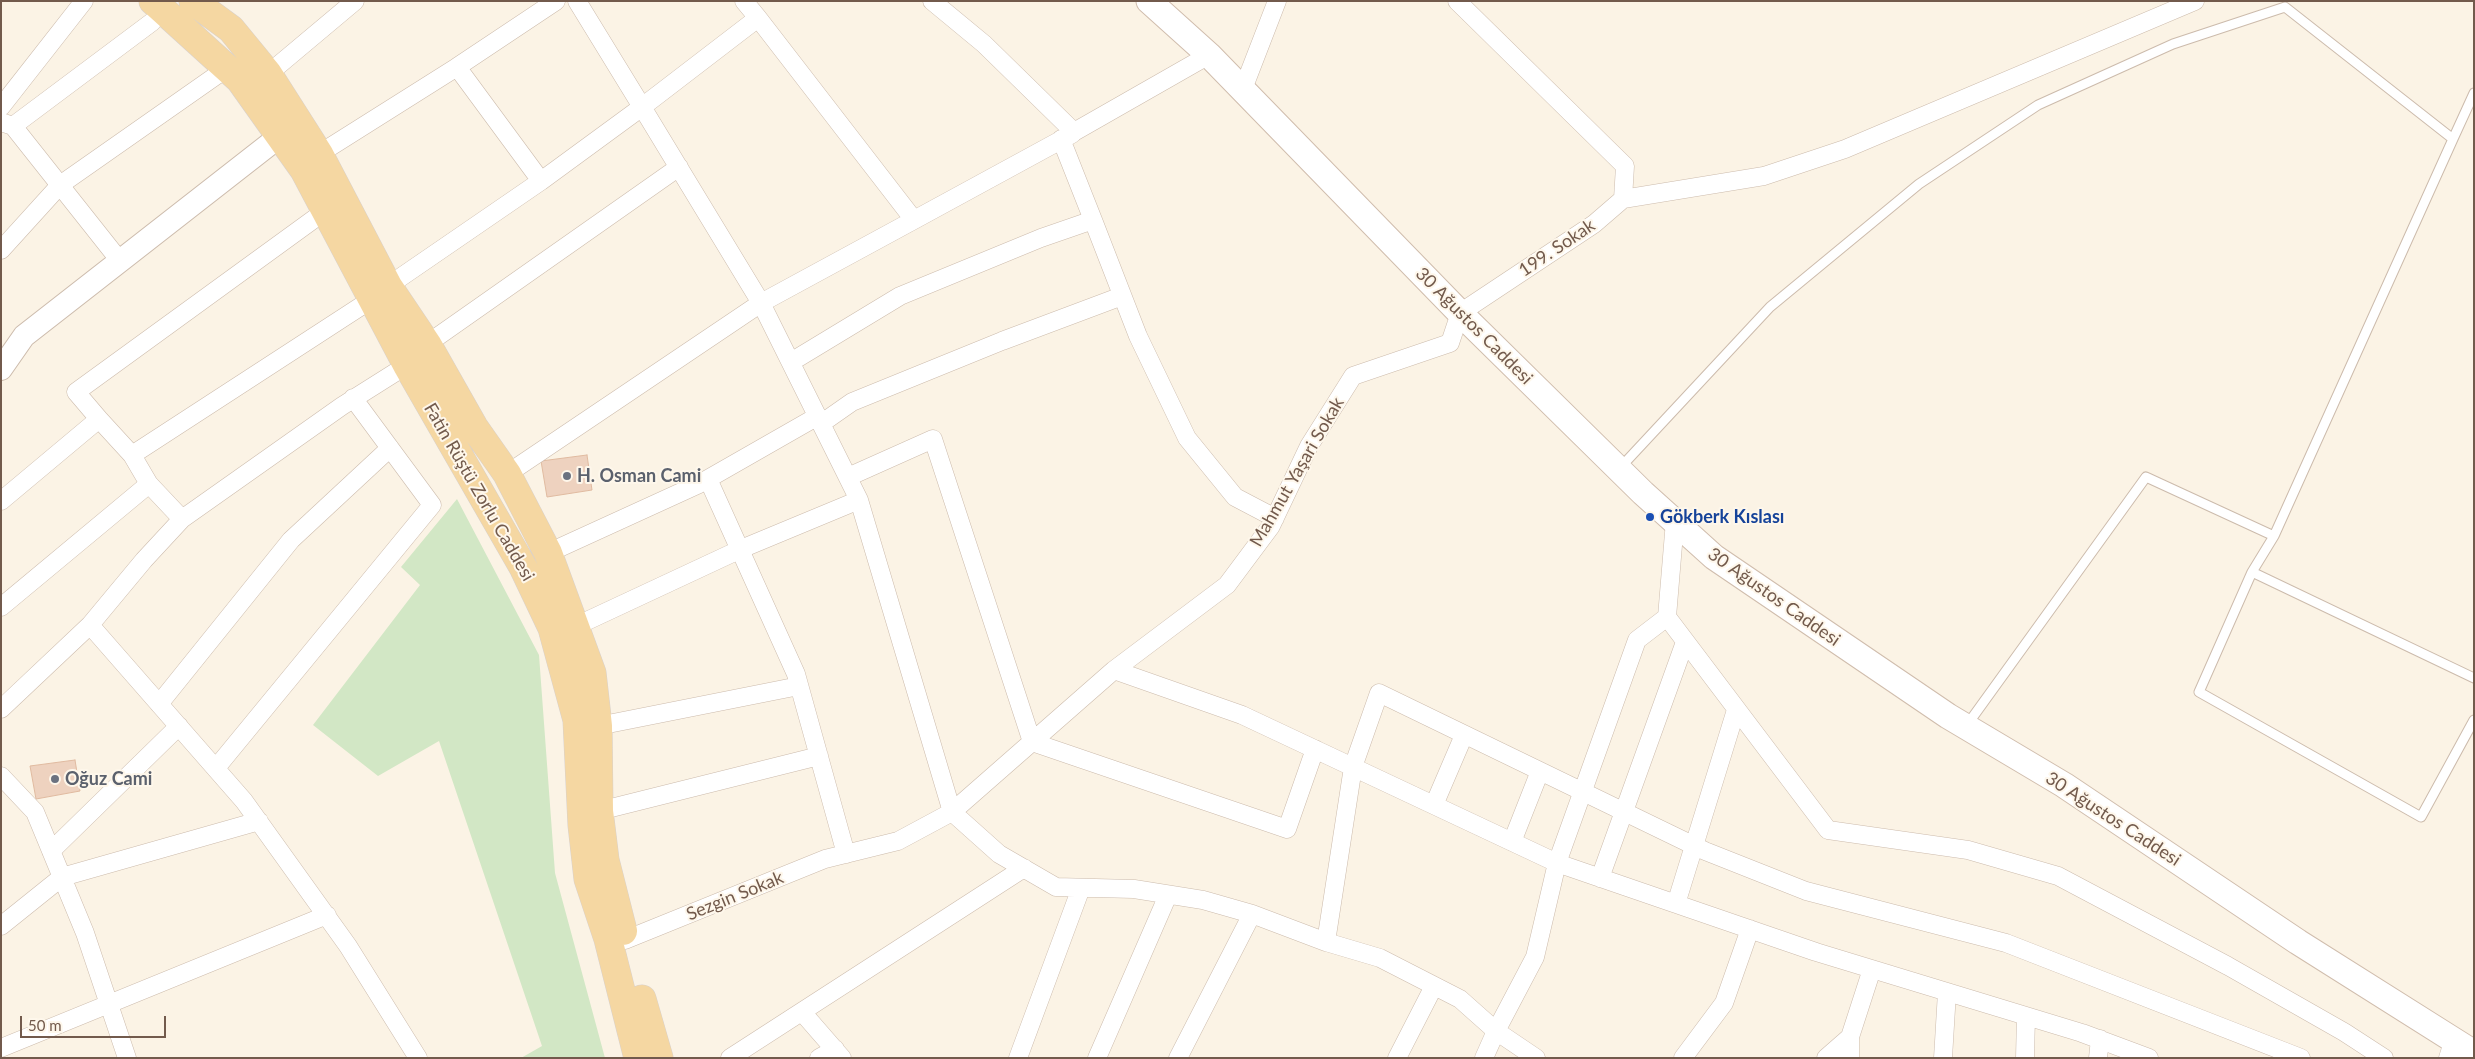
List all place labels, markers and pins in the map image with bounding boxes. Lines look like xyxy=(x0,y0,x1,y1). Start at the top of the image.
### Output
place label: H. Osman Cami xyxy=(577,465,701,487)
marker: H. Osman Cami xyxy=(561,470,573,482)
place label: Gökberk Kıslası xyxy=(1660,506,1784,528)
marker: Gökberk Kıslası xyxy=(1644,511,1656,523)
place label: Oğuz Cami xyxy=(65,768,152,790)
marker: Oğuz Cami xyxy=(49,773,61,785)

